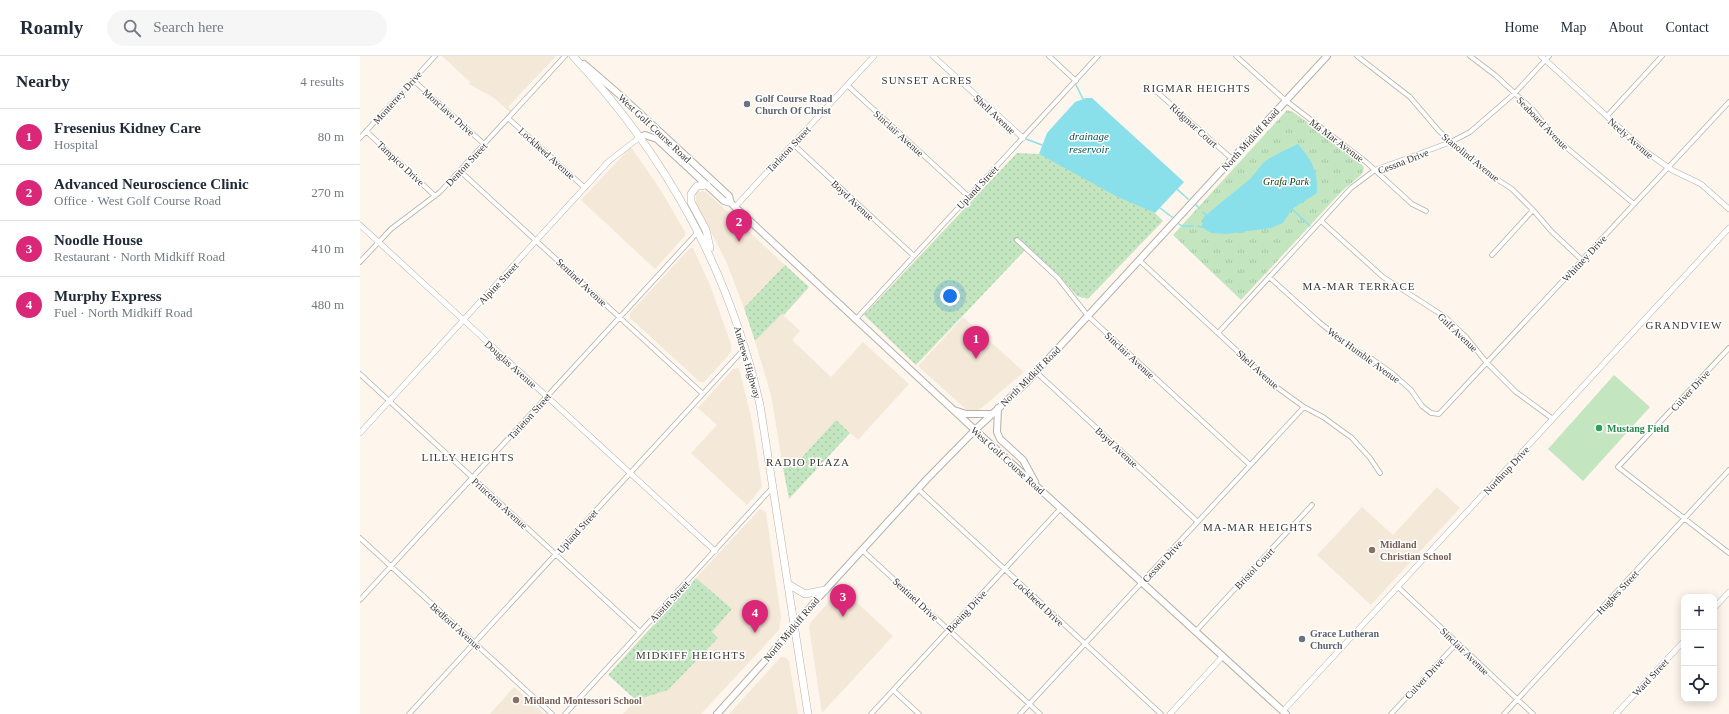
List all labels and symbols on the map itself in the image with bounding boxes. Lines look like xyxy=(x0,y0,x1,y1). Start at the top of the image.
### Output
street label: Monterrey Drive xyxy=(371,68,424,126)
district label: SUNSET ACRES xyxy=(882,74,972,86)
district label: RIGMAR HEIGHTS xyxy=(1143,82,1251,94)
street label: Monclave Drive xyxy=(421,86,477,139)
street label: West Golf Course Road xyxy=(616,92,693,165)
street label: Shell Avenue xyxy=(972,92,1018,137)
place label: Golf Course Road Church Of Christ xyxy=(755,93,833,116)
street label: Seaboard Avenue xyxy=(1515,95,1571,153)
marker: Golf Course Road Church Of Christ xyxy=(742,99,752,109)
street label: Ridgmar Court xyxy=(1168,101,1220,150)
street label: North Midkiff Road xyxy=(1219,106,1281,173)
street label: Sinclair Avenue xyxy=(871,108,926,159)
street label: Neely Avenue xyxy=(1606,116,1656,161)
street label: Ma Mar Avenue xyxy=(1308,117,1366,165)
street label: Tarleton Street xyxy=(764,124,813,175)
street label: Lockheed Avenue xyxy=(516,125,577,182)
water label: drainage reservoir xyxy=(1069,130,1110,155)
street label: Stanolind Avenue xyxy=(1440,131,1502,184)
street label: Tampico Drive xyxy=(375,139,427,188)
street label: Denton Street xyxy=(443,140,489,188)
street label: Cessna Drive xyxy=(1376,147,1431,176)
street label: Upland Street xyxy=(954,163,1000,211)
park label: Grafa Park xyxy=(1263,176,1309,187)
street label: Boyd Avenue xyxy=(829,178,877,223)
pin: 2 xyxy=(726,209,752,242)
street label: Whitney Drive xyxy=(1560,232,1609,284)
street label: Sentinel Avenue xyxy=(554,256,610,309)
street label: Alpine Street xyxy=(476,260,521,306)
district label: MA-MAR TERRACE xyxy=(1302,280,1416,292)
your location xyxy=(940,286,960,306)
street label: Gulf Avenue xyxy=(1436,311,1480,354)
district label: GRANDVIEW xyxy=(1646,319,1722,331)
street label: Andrews Highway xyxy=(732,324,763,400)
street label: West Humble Avenue xyxy=(1325,325,1402,386)
pin: 1 xyxy=(963,326,989,359)
street label: Sinclair Avenue xyxy=(1103,330,1157,381)
street label: Douglas Avenue xyxy=(483,338,539,391)
street label: North Midkiff Road xyxy=(998,344,1063,409)
street label: Shell Avenue xyxy=(1234,348,1281,392)
street label: Culver Drive xyxy=(1668,367,1713,413)
street label: Tarleton Street xyxy=(506,391,553,442)
marker: Mustang Field xyxy=(1594,423,1604,433)
place label: Mustang Field xyxy=(1607,423,1669,434)
street label: West Golf Course Road xyxy=(969,424,1047,496)
street label: Boyd Avenue xyxy=(1093,425,1141,470)
street label: Northrup Drive xyxy=(1481,444,1532,497)
district label: LILLY HEIGHTS xyxy=(421,451,515,463)
district label: RADIO PLAZA xyxy=(766,456,850,468)
street label: Princeton Avenue xyxy=(470,476,530,531)
street label: Upland Street xyxy=(555,507,600,556)
district label: MA-MAR HEIGHTS xyxy=(1203,521,1313,533)
street label: Cessna Drive xyxy=(1140,538,1185,585)
place label: Midland Christian School xyxy=(1380,539,1452,562)
street label: Bristol Court xyxy=(1232,545,1276,591)
marker: Midland Christian School xyxy=(1367,545,1377,555)
street label: Hughes Street xyxy=(1594,568,1641,617)
street label: Sentinel Drive xyxy=(891,576,941,624)
street label: Lockheed Drive xyxy=(1011,576,1066,629)
street label: Austin Street xyxy=(647,578,691,624)
pin: 3 xyxy=(830,584,856,617)
street label: Boeing Drive xyxy=(944,587,989,635)
street label: North Midkiff Road xyxy=(761,595,821,664)
pin: 4 xyxy=(742,600,768,633)
street label: Bedford Avenue xyxy=(428,601,484,653)
street label: Sinclair Avenue xyxy=(1438,625,1492,678)
place label: Grace Lutheran Church xyxy=(1310,628,1380,651)
marker: Grace Lutheran Church xyxy=(1297,634,1307,644)
district label: MIDKIFF HEIGHTS xyxy=(636,649,746,661)
street label: Culver Drive xyxy=(1402,655,1447,701)
street label: Ward Street xyxy=(1630,656,1671,698)
marker: Midland Montessori School xyxy=(511,695,521,705)
place label: Midland Montessori School xyxy=(524,695,642,706)

